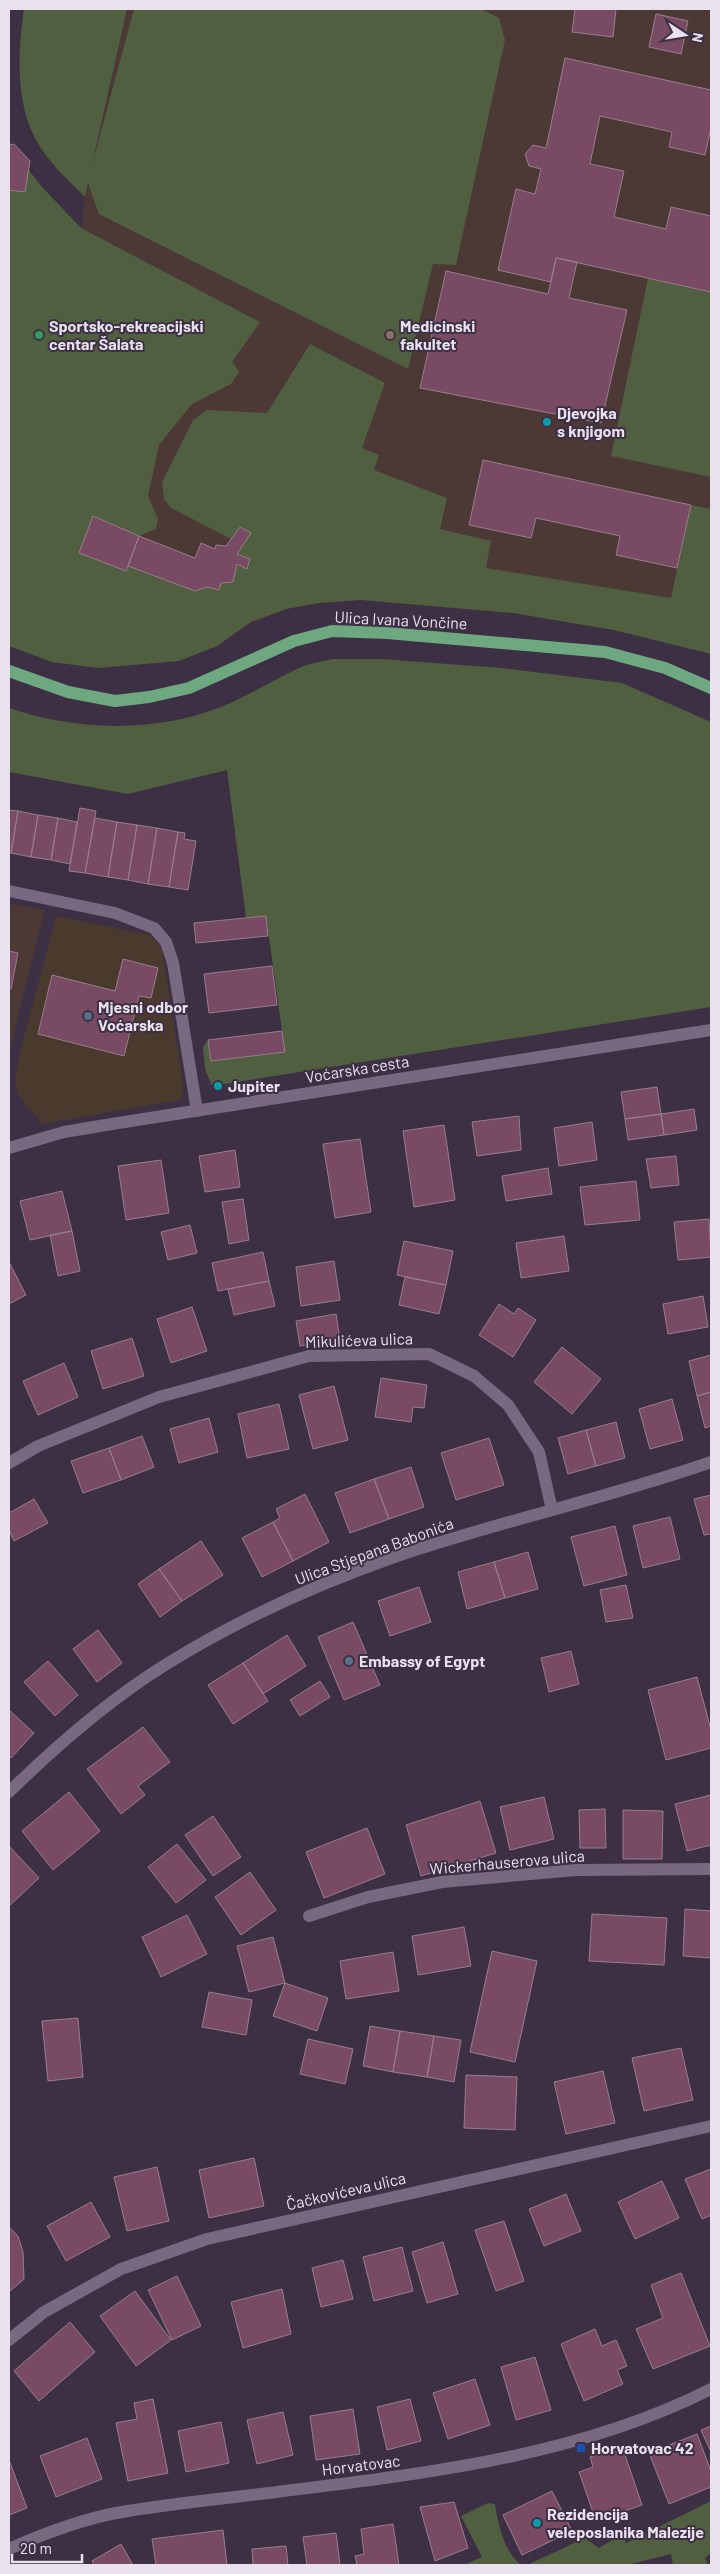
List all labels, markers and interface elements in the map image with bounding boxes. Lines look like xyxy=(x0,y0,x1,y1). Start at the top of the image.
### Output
north arrow xyxy=(660,10,710,60)
text: N xyxy=(689,31,707,44)
place label: Sportsko-rekreacijski centar Šalata xyxy=(49,316,204,353)
place label: Medicinski fakultet xyxy=(400,316,475,353)
marker: Sportsko-rekreacijski centar Šalata xyxy=(33,329,45,341)
marker: Medicinski fakultet xyxy=(384,329,396,341)
place label: Djevojka s knjigom xyxy=(557,403,625,440)
marker: Djevojka s knjigom xyxy=(541,416,553,428)
street label: Ulica Ivana Vončine xyxy=(334,607,468,632)
place label: Mjesni odbor Voćarska xyxy=(98,997,188,1034)
marker: Mjesni odbor Voćarska xyxy=(82,1010,94,1022)
street label: Voćarska cesta xyxy=(304,1051,410,1086)
place label: Jupiter xyxy=(228,1076,280,1095)
marker: Jupiter xyxy=(212,1080,224,1092)
street label: Mikulićeva ulica xyxy=(305,1328,413,1351)
street label: Ulica Stjepana Babonića xyxy=(292,1513,456,1588)
place label: Embassy of Egypt xyxy=(359,1651,485,1670)
marker: Embassy of Egypt xyxy=(343,1655,355,1667)
street label: Wickerhauserova ulica xyxy=(428,1845,585,1878)
street label: Čačkovićeva ulica xyxy=(284,2168,408,2214)
place label: Horvatovac 42 xyxy=(591,2438,694,2457)
marker: Horvatovac 42 xyxy=(575,2442,587,2454)
street label: Horvatovac xyxy=(321,2450,401,2479)
place label: Rezidencija veleposlanika Malezije xyxy=(547,2504,704,2541)
marker: Rezidencija veleposlanika Malezije xyxy=(531,2517,543,2529)
scale bar xyxy=(12,2532,82,2564)
text: 20 m xyxy=(20,2539,52,2557)

